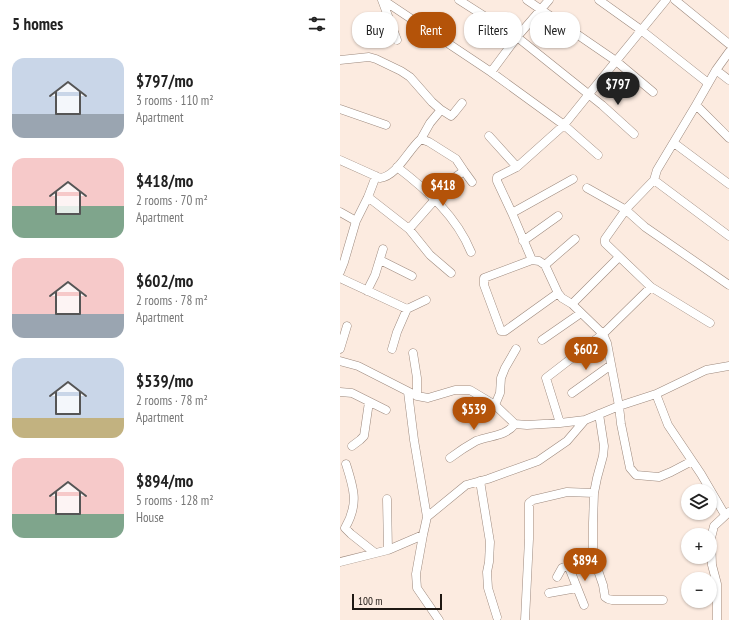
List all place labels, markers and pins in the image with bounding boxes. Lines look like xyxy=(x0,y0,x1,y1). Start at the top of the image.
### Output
pin: $797 xyxy=(594,72,642,106)
pin: $418 xyxy=(419,173,467,207)
pin: $602 xyxy=(562,337,610,371)
pin: $539 xyxy=(450,397,498,431)
pin: $894 xyxy=(561,548,609,582)

